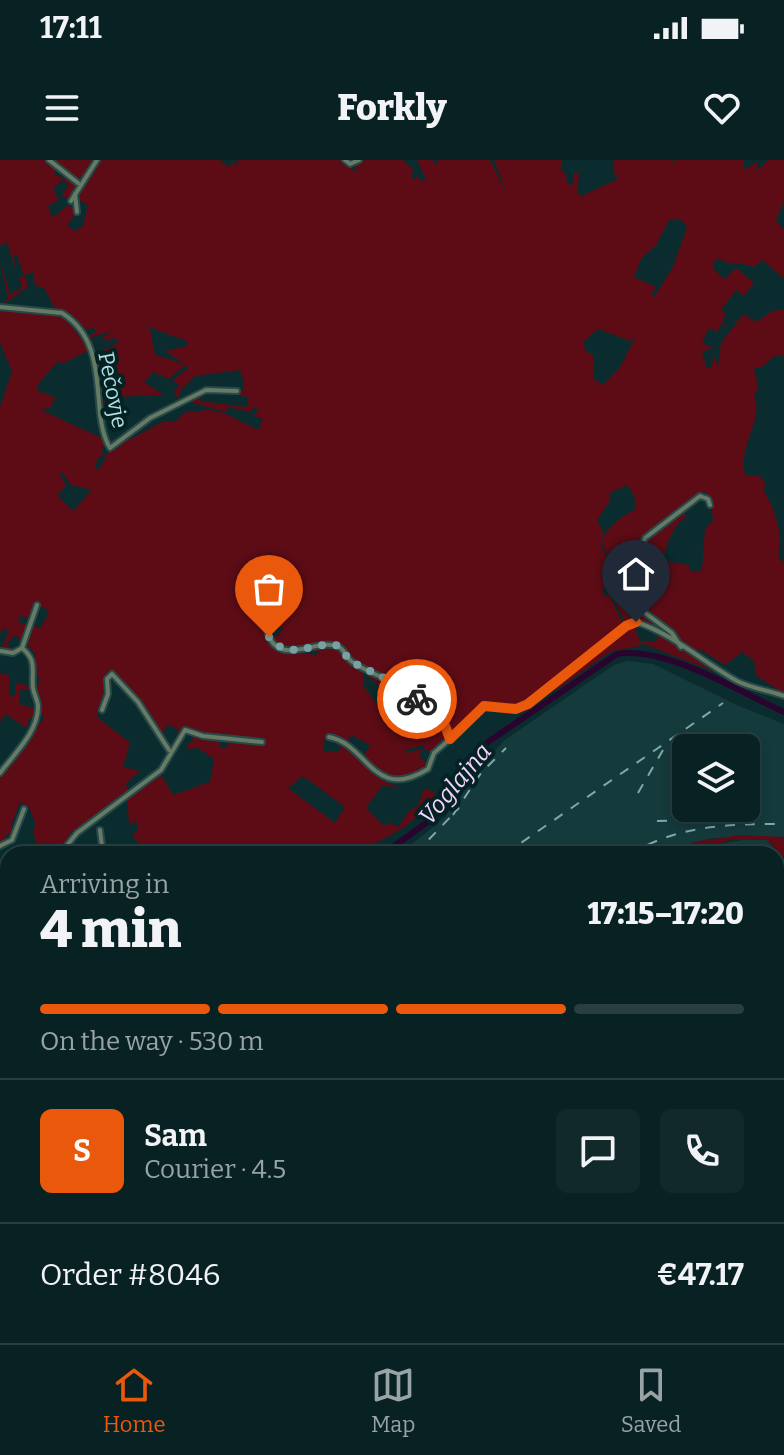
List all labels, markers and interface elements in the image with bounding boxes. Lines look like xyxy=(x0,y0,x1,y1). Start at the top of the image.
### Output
text: 17:11 xyxy=(40,10,102,46)
icon: menu xyxy=(40,86,84,130)
text: Forkly xyxy=(337,86,447,130)
icon: heart xyxy=(700,86,744,130)
street label: Pečovje xyxy=(92,350,134,430)
pin xyxy=(602,540,670,622)
icon: home xyxy=(614,552,658,596)
pin xyxy=(235,555,303,637)
icon: bag xyxy=(247,567,291,611)
courier xyxy=(377,659,457,739)
icon: bike xyxy=(395,677,439,721)
map controls xyxy=(672,734,760,822)
button: layers xyxy=(672,734,760,822)
water label: Voglajna xyxy=(413,738,497,830)
text: Arriving in xyxy=(40,869,169,900)
text: 17:15–17:20 xyxy=(588,896,744,932)
text: 4 min xyxy=(40,898,182,961)
text: On the way · 530 m xyxy=(40,1026,263,1057)
button: chat xyxy=(556,1109,640,1193)
button: phone xyxy=(660,1109,744,1193)
text: Sam xyxy=(144,1118,207,1154)
text: S xyxy=(73,1133,91,1169)
text: Courier · 4.5 xyxy=(144,1154,286,1185)
text: Order #8046 xyxy=(40,1257,220,1293)
text: €47.17 xyxy=(657,1257,744,1293)
tab: Home xyxy=(103,1363,166,1438)
tab: Map xyxy=(371,1363,415,1438)
tab: Saved xyxy=(621,1363,681,1438)

